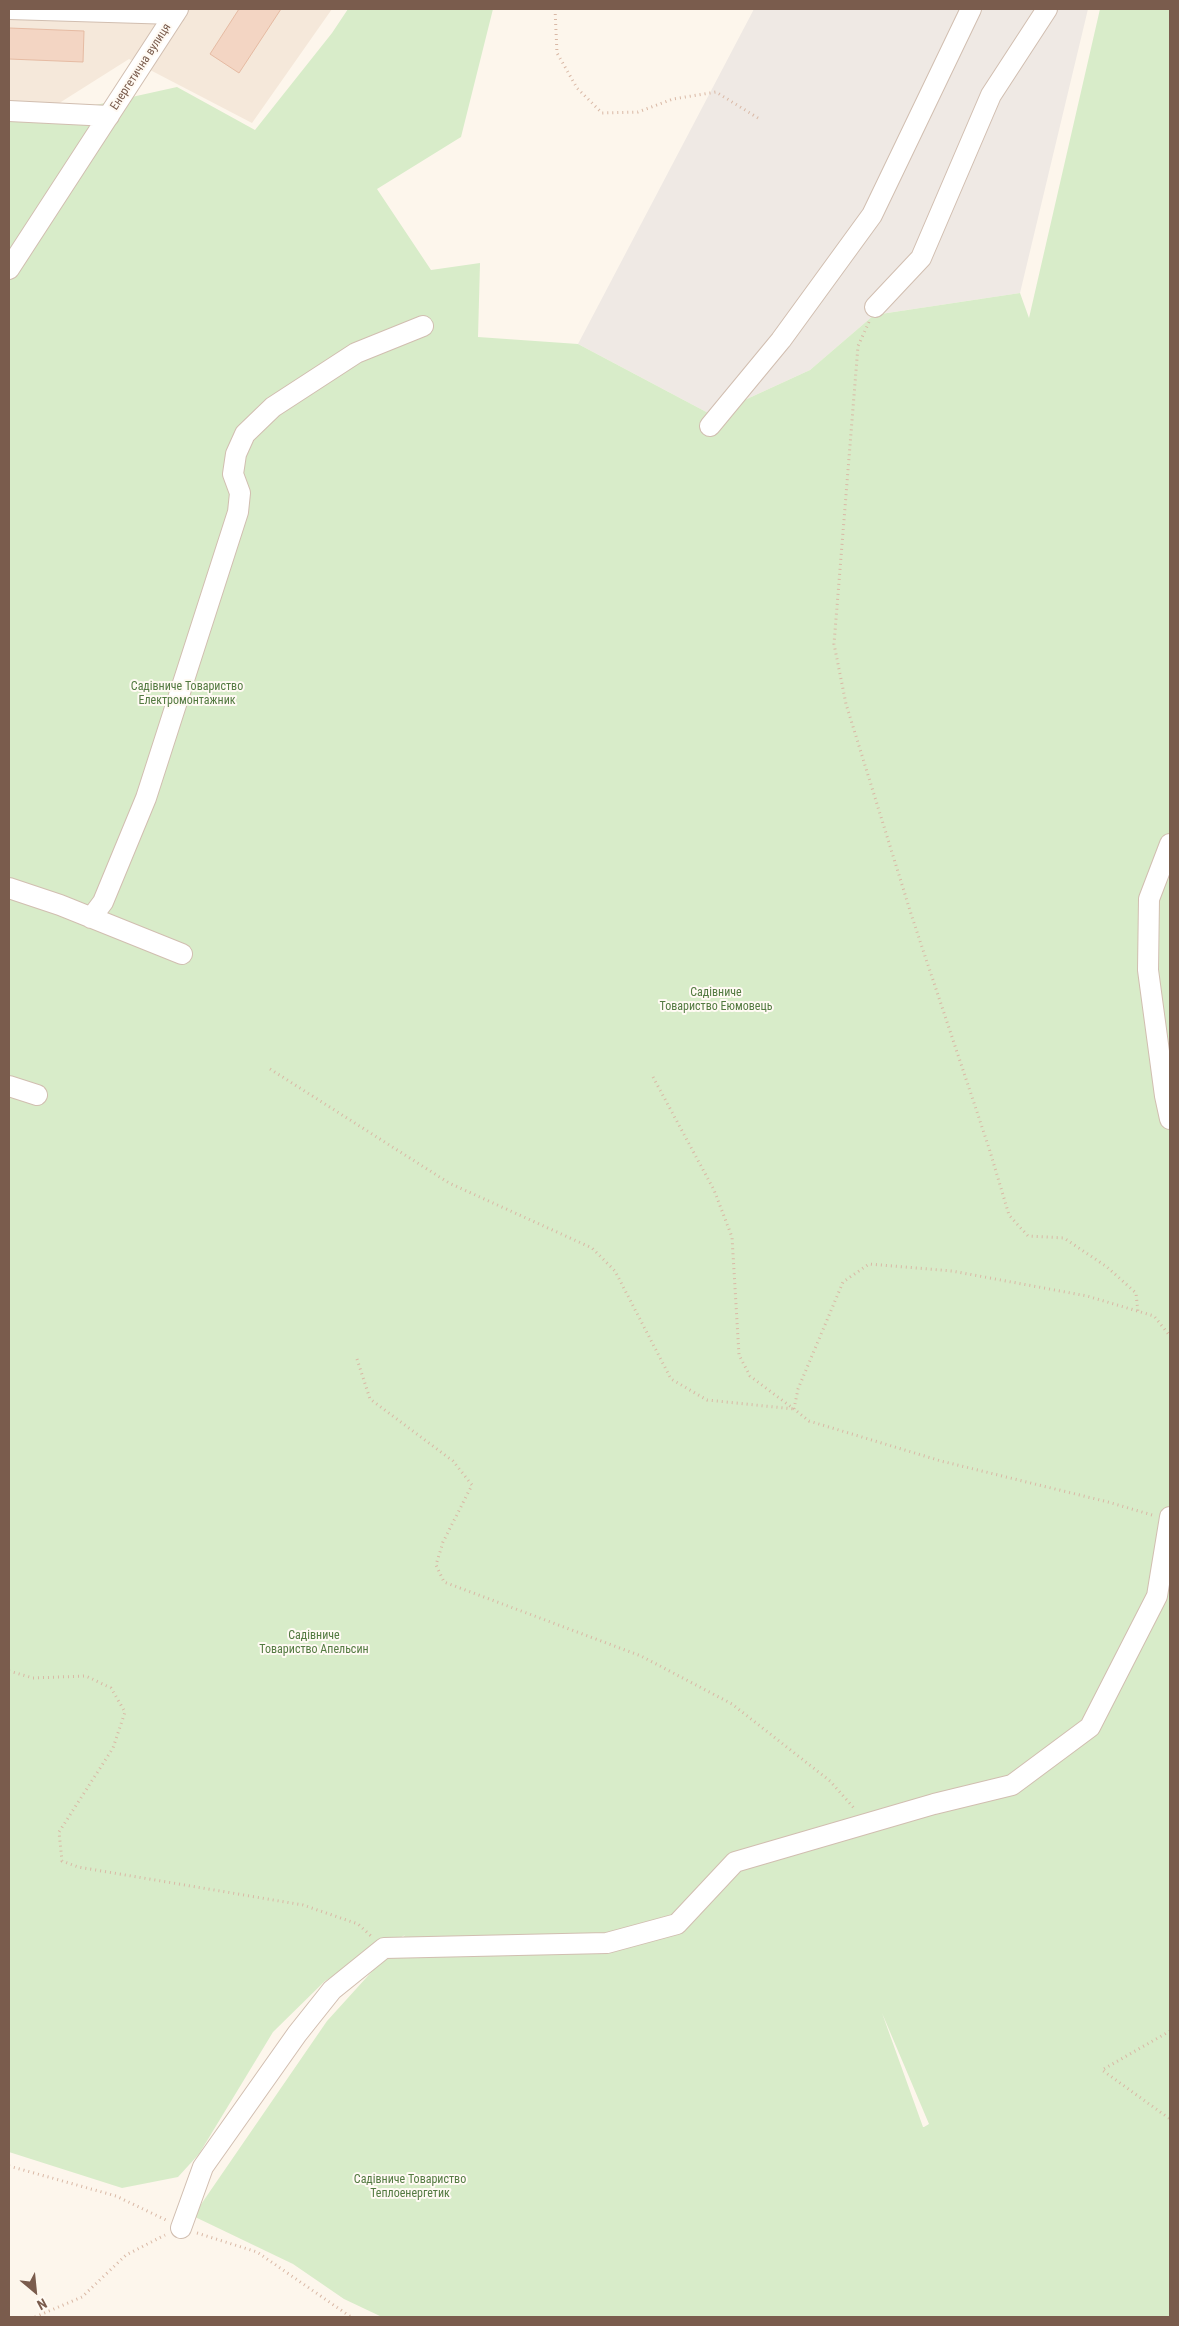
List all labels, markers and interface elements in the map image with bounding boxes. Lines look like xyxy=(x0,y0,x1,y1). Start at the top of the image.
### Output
street label: Енергетична вулиця xyxy=(108,21,174,113)
park label: Садівниче Товариство Електромонтажник xyxy=(131,680,243,708)
park label: Садівниче Товариство Еюмовець xyxy=(660,986,772,1014)
park label: Садівниче Товариство Апельсин xyxy=(259,1629,369,1657)
park label: Садівниче Товариство Теплоенергетик xyxy=(354,2173,466,2201)
north arrow xyxy=(10,2266,60,2316)
text: N xyxy=(35,2295,50,2313)

